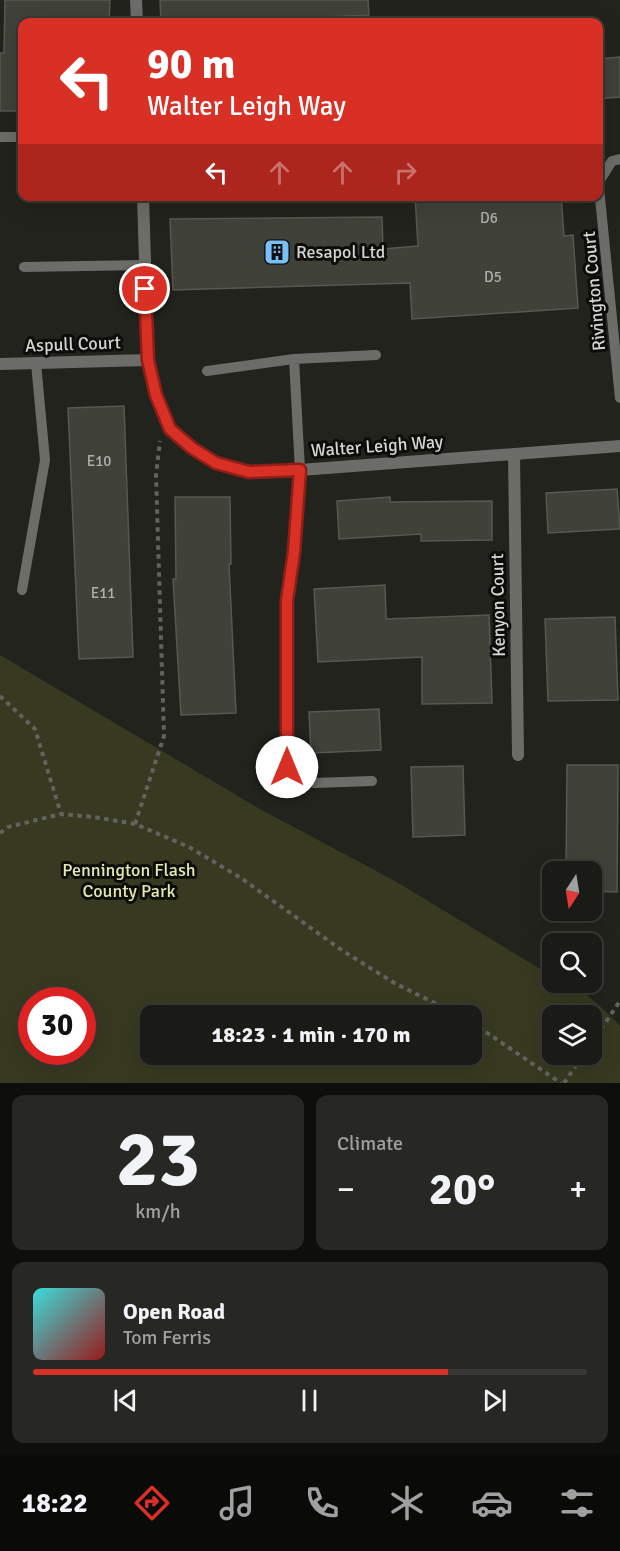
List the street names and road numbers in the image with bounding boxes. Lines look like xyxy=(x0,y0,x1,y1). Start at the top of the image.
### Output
street label: Rivington Court xyxy=(578,230,610,352)
street label: Aspull Court xyxy=(25,331,121,357)
street label: Walter Leigh Way xyxy=(310,430,444,462)
street label: Kenyon Court xyxy=(486,553,510,657)

